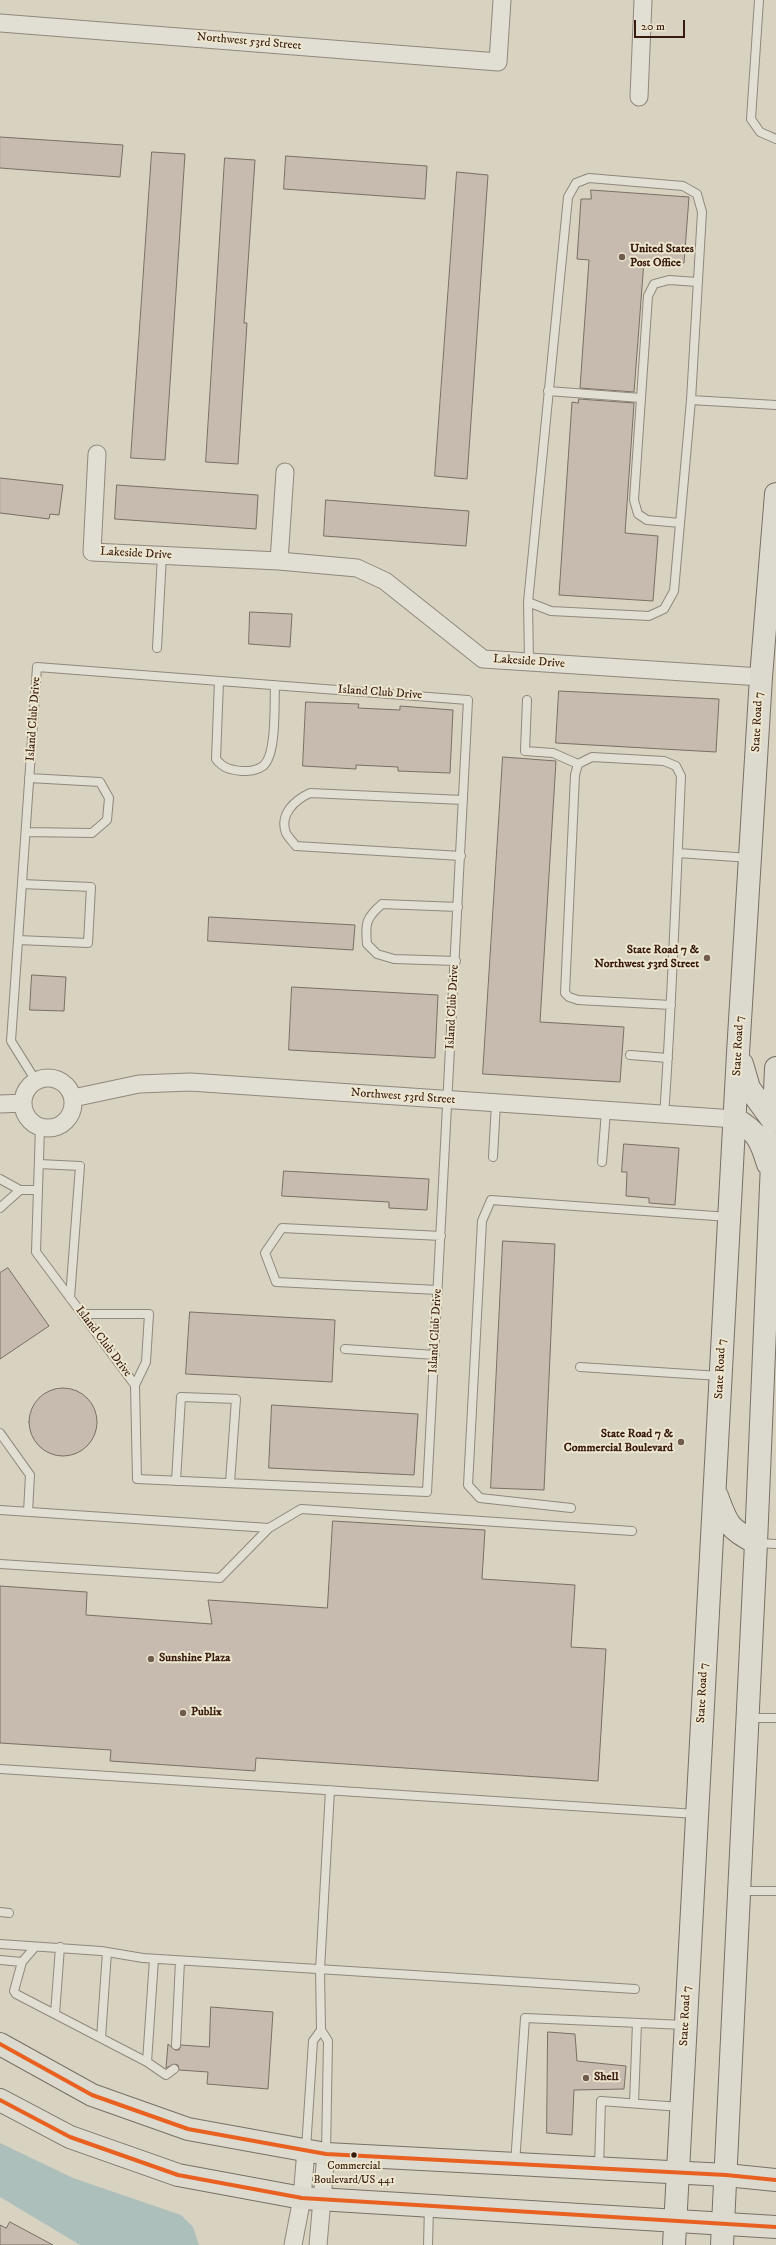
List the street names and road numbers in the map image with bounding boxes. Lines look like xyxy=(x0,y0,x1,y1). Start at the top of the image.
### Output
street label: Northwest 53rd Street xyxy=(196,30,302,54)
street label: Lakeside Drive xyxy=(100,545,172,563)
street label: Lakeside Drive xyxy=(493,652,565,672)
street label: Island Club Drive xyxy=(24,676,44,762)
street label: Island Club Drive xyxy=(337,683,423,703)
street label: State Road 7 xyxy=(749,691,767,753)
street label: Island Club Drive xyxy=(444,964,462,1050)
street label: State Road 7 xyxy=(730,1015,748,1077)
street label: Northwest 53rd Street xyxy=(350,1086,456,1108)
street label: Island Club Drive xyxy=(427,1288,445,1374)
street label: Island Club Drive xyxy=(72,1304,134,1380)
street label: State Road 7 xyxy=(712,1338,730,1400)
street label: State Road 7 xyxy=(694,1662,712,1724)
street label: State Road 7 xyxy=(677,1985,695,2047)

